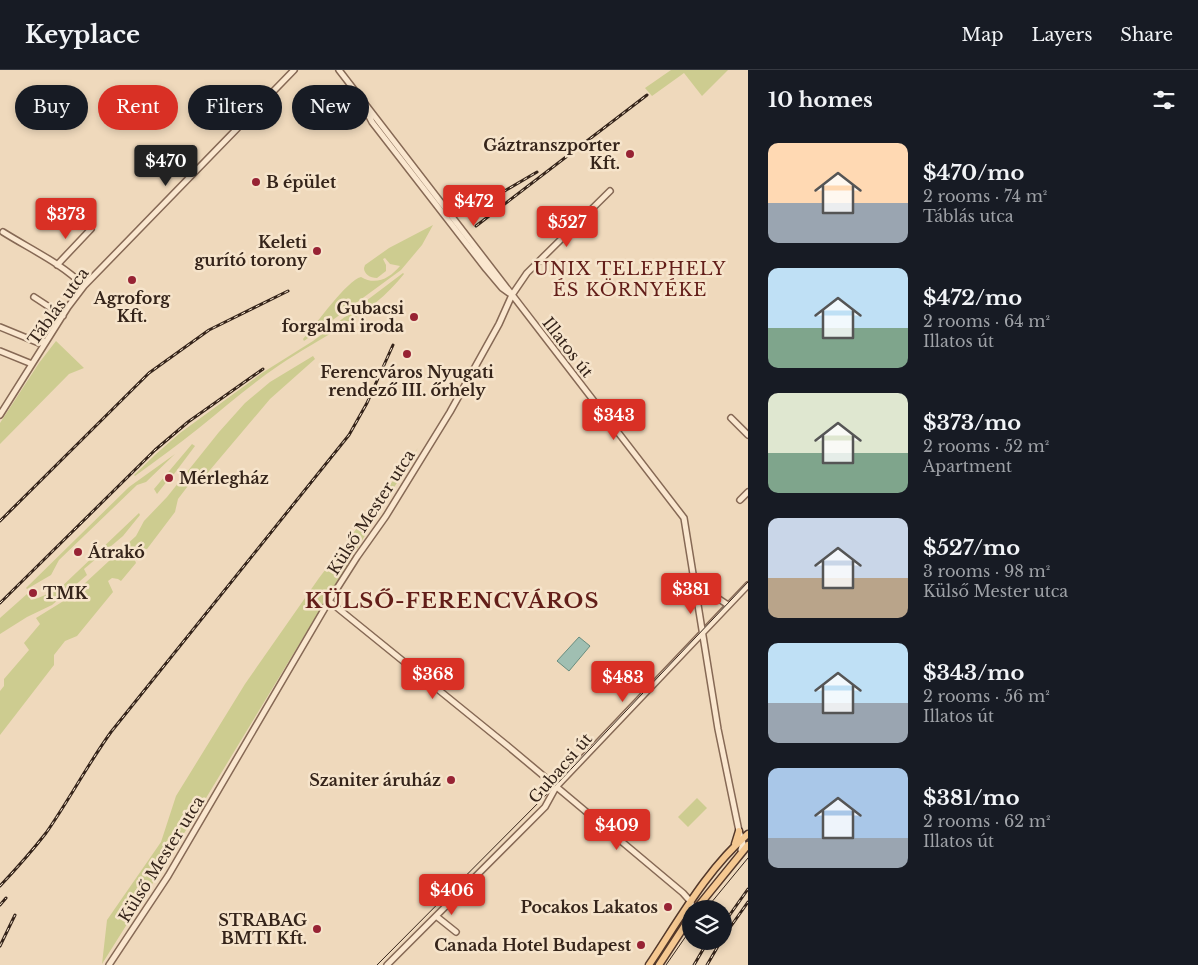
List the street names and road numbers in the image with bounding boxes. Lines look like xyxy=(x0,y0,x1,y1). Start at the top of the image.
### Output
street label: Táblás utca xyxy=(23,263,93,349)
street label: Illatos út xyxy=(538,313,598,381)
street label: Külső Mester utca xyxy=(323,446,419,578)
street label: Gubacsi út xyxy=(524,729,596,807)
street label: Külső Mester utca xyxy=(114,792,208,926)

